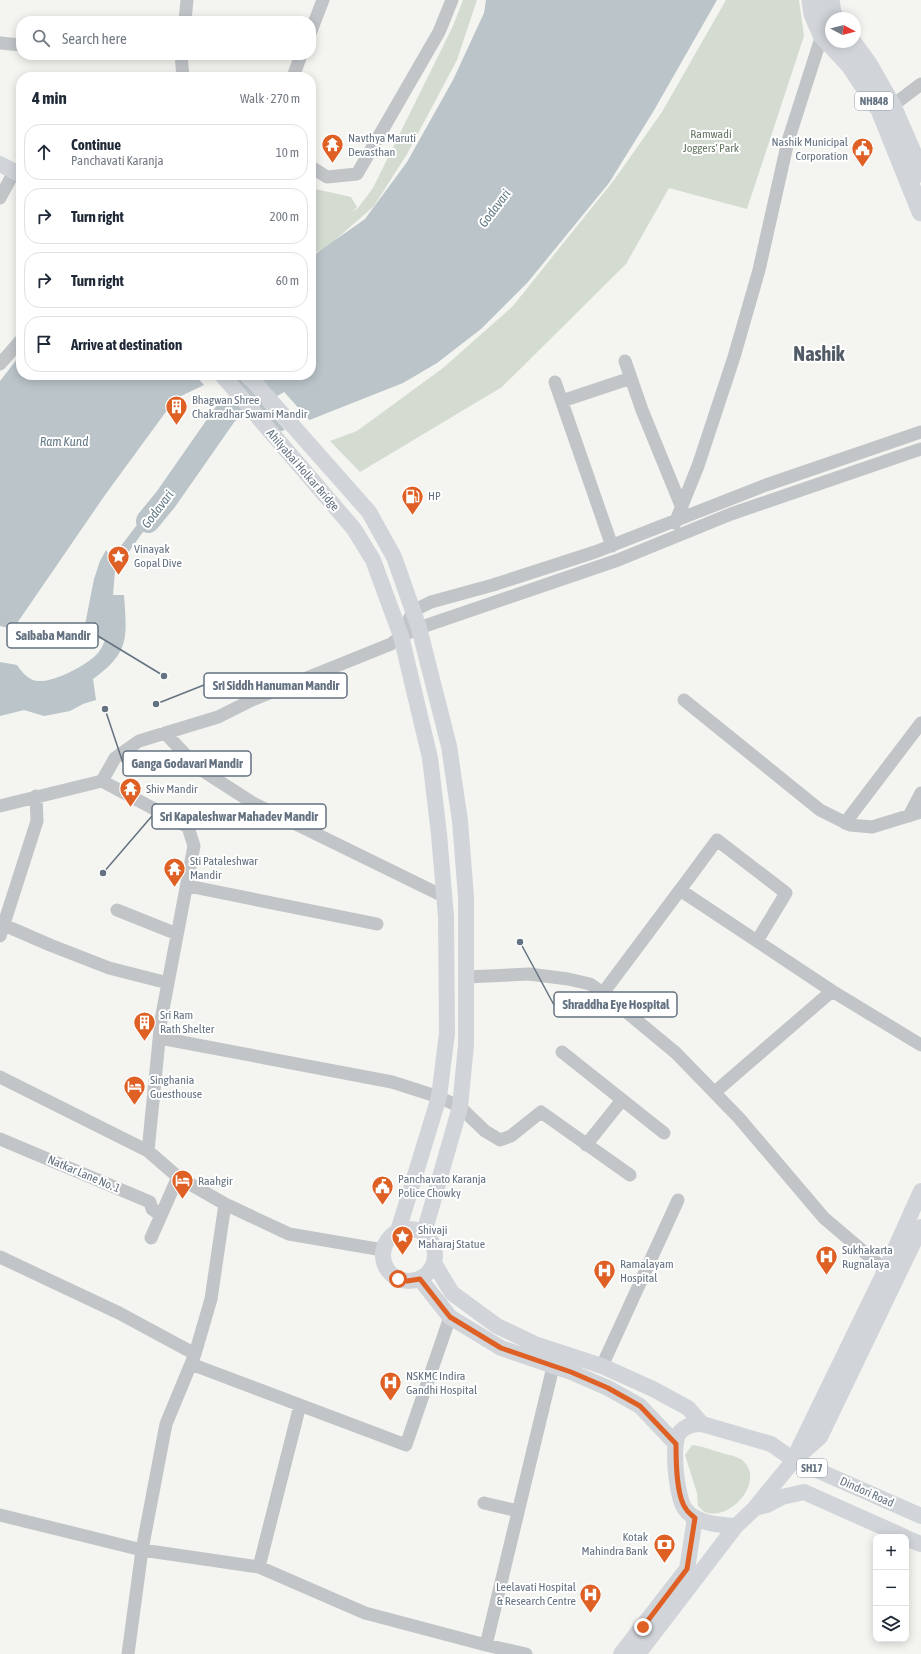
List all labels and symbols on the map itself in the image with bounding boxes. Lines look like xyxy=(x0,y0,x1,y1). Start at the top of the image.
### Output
north arrow xyxy=(825,12,861,48)
road number: NH848 xyxy=(855,92,893,110)
park label: Ramwadi Joggers' Park xyxy=(683,127,740,155)
place label: Navthya Maruti Devasthan xyxy=(348,131,416,159)
temple icon: Navthya Maruti Devasthan xyxy=(319,132,345,165)
place label: Nashik Municipal Corporation xyxy=(772,135,849,163)
public building icon: Nashik Municipal Corporation xyxy=(850,136,876,169)
water label: Godavari xyxy=(475,186,513,230)
district label: Nashik xyxy=(793,342,845,365)
place label: Bhagwan Shree Chakradhar Swami Mandir xyxy=(192,393,308,421)
building icon: Bhagwan Shree Chakradhar Swami Mandir xyxy=(164,394,190,427)
street label: Ahilyabai Holkar Bridge xyxy=(264,426,342,514)
water label: Ram Kund xyxy=(40,434,88,449)
fuel station icon: HP xyxy=(400,483,426,516)
water label: Godavari xyxy=(138,487,176,531)
place label: HP xyxy=(428,489,441,503)
place label: Vinayak Gopal Dive xyxy=(134,542,182,570)
place icon: Vinayak Gopal Dive xyxy=(106,543,132,576)
callout: Saibaba Mandir xyxy=(7,623,98,648)
text: Saibaba Mandir xyxy=(16,628,92,643)
callout: Sri Siddh Hanuman Mandir xyxy=(204,673,347,698)
text: Sri Siddh Hanuman Mandir xyxy=(213,678,340,693)
callout: Ganga Godavari Mandir xyxy=(123,751,251,776)
text: Ganga Godavari Mandir xyxy=(131,756,244,771)
temple icon: Shiv Mandir xyxy=(117,776,143,809)
place label: Shiv Mandir xyxy=(146,782,198,796)
callout: Sri Kapaleshwar Mahadev Mandir xyxy=(152,804,326,829)
text: Sri Kapaleshwar Mahadev Mandir xyxy=(160,809,319,824)
place label: Sti Pataleshwar Mandir xyxy=(190,854,258,882)
temple icon: Sti Pataleshwar Mandir xyxy=(161,855,187,888)
callout: Shraddha Eye Hospital xyxy=(554,992,677,1017)
text: Shraddha Eye Hospital xyxy=(563,997,670,1012)
place label: Sri Ram Rath Shelter xyxy=(160,1008,215,1036)
building icon: Sri Ram Rath Shelter xyxy=(132,1009,158,1042)
place label: Singhania Guesthouse xyxy=(150,1073,202,1101)
hotel icon: Singhania Guesthouse xyxy=(121,1074,147,1107)
street label: Natkar Lane No. 1 xyxy=(46,1152,123,1196)
hotel icon: Raahgir xyxy=(169,1168,195,1201)
place label: Panchavato Karanja Police Chowky xyxy=(398,1172,486,1200)
public building icon: Panchavato Karanja Police Chowky xyxy=(370,1173,396,1206)
place label: Raahgir xyxy=(198,1174,233,1188)
place label: Shivaji Maharaj Statue xyxy=(418,1223,485,1251)
place icon: Shivaji Maharaj Statue xyxy=(390,1224,416,1257)
place label: Sukhakarta Rugnalaya xyxy=(842,1243,893,1271)
hospital icon: Sukhakarta Rugnalaya xyxy=(814,1244,840,1277)
place label: Ramalayam Hospital xyxy=(620,1257,674,1285)
hospital icon: Ramalayam Hospital xyxy=(591,1258,617,1291)
route start xyxy=(389,1270,407,1288)
place label: NSKMC Indira Gandhi Hospital xyxy=(406,1369,478,1397)
hospital icon: NSKMC Indira Gandhi Hospital xyxy=(378,1370,404,1403)
road number: SH17 xyxy=(797,1459,827,1477)
street label: Dindori Road xyxy=(838,1474,896,1510)
place label: Kotak Mahindra Bank xyxy=(581,1530,649,1558)
bank icon: Kotak Mahindra Bank xyxy=(651,1531,677,1564)
place label: Leelavati Hospital & Research Centre xyxy=(496,1580,577,1608)
hospital icon: Leelavati Hospital & Research Centre xyxy=(578,1581,604,1614)
route end xyxy=(634,1618,652,1636)

